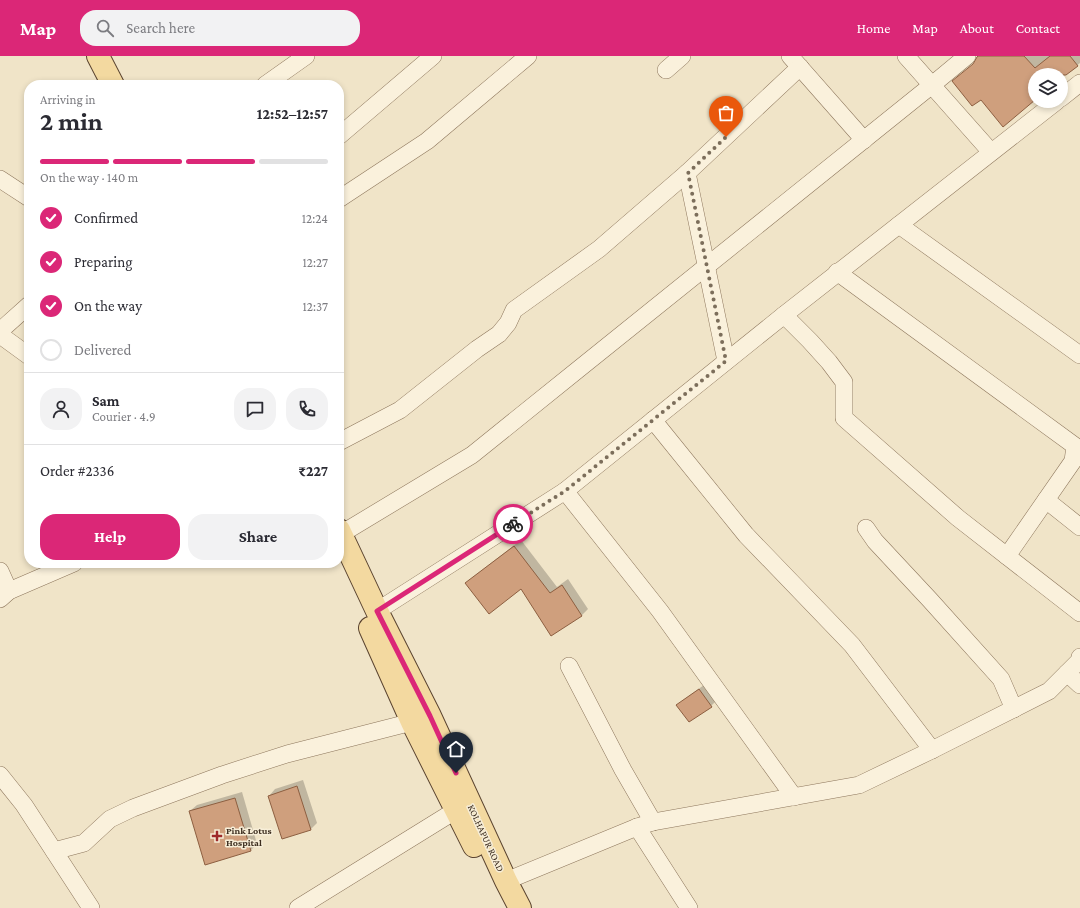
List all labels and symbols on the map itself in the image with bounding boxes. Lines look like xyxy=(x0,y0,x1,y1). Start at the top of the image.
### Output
pin xyxy=(709,96,743,137)
courier xyxy=(493,504,533,544)
pin xyxy=(439,732,473,773)
street label: KOLHAPUR ROAD xyxy=(466,803,507,874)
place label: Pink Lotus Hospital xyxy=(226,825,271,848)
marker: Pink Lotus Hospital xyxy=(211,830,223,842)

